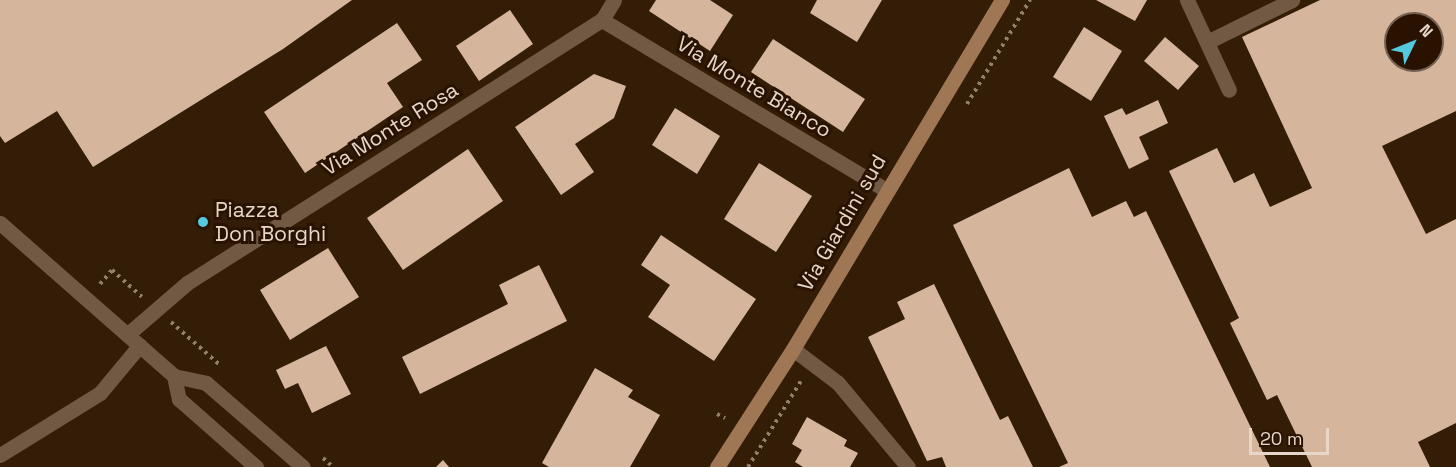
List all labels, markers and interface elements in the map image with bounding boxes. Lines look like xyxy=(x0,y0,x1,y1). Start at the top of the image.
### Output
north arrow xyxy=(1384,12,1444,72)
text: N xyxy=(1415,20,1437,42)
street label: Via Monte Bianco xyxy=(672,31,836,143)
street label: Via Monte Rosa xyxy=(317,77,463,181)
street label: Via Giardini sud xyxy=(793,150,891,296)
place label: Piazza Don Borghi xyxy=(215,197,326,247)
marker: Piazza Don Borghi xyxy=(196,215,210,229)
scale bar xyxy=(1252,416,1332,454)
text: 20 m xyxy=(1260,427,1303,450)

